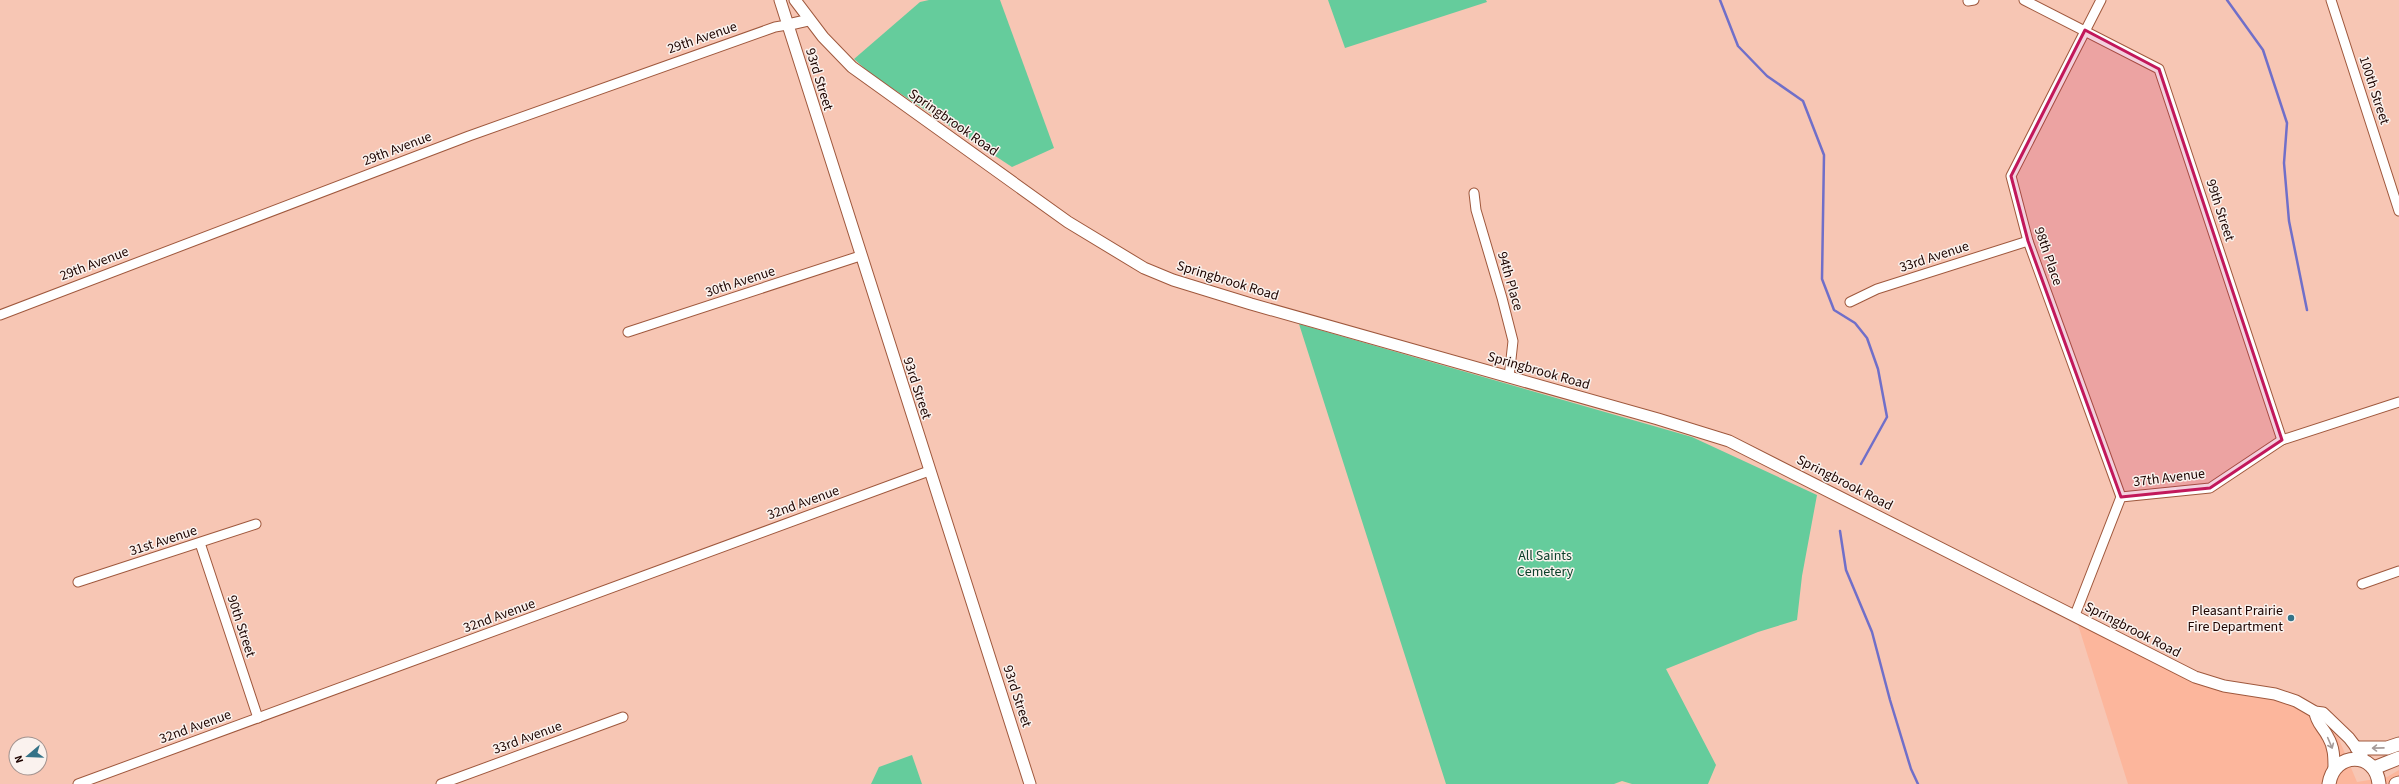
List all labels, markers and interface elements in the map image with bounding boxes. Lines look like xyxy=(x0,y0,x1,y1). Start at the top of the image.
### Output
street label: 29th Avenue xyxy=(665,17,740,59)
street label: 93rd Street xyxy=(800,46,838,113)
street label: 100th Street xyxy=(2354,53,2395,127)
street label: Springbrook Road xyxy=(904,84,1002,161)
street label: 29th Avenue xyxy=(360,127,435,171)
street label: 99th Street xyxy=(2201,177,2240,244)
street label: 98th Place xyxy=(2029,224,2067,288)
street label: 33rd Avenue xyxy=(1897,236,1972,278)
street label: 29th Avenue xyxy=(57,242,132,286)
street label: 94th Place xyxy=(1492,249,1528,313)
street label: Springbrook Road xyxy=(1174,256,1281,306)
street label: 30th Avenue xyxy=(703,261,778,303)
street label: Springbrook Road xyxy=(1485,347,1592,395)
street label: 93rd Street xyxy=(898,355,937,422)
street label: Springbrook Road xyxy=(1793,450,1896,516)
street label: 37th Avenue xyxy=(2132,464,2206,492)
street label: 32nd Avenue xyxy=(765,481,842,525)
street label: 31st Avenue xyxy=(127,521,200,561)
park label: All Saints Cemetery xyxy=(1517,546,1574,582)
street label: 90th Street xyxy=(222,593,261,660)
street label: 32nd Avenue xyxy=(461,594,538,638)
street label: Springbrook Road xyxy=(2081,597,2184,663)
place label: Pleasant Prairie Fire Department xyxy=(2187,601,2283,637)
marker: Pleasant Prairie Fire Department xyxy=(2286,613,2296,623)
street label: 93rd Street xyxy=(998,663,1037,730)
street label: 32nd Avenue xyxy=(157,705,234,749)
street label: 33rd Avenue xyxy=(490,716,565,760)
north arrow xyxy=(8,736,48,776)
one-way arrow xyxy=(2327,736,2335,748)
one-way arrow xyxy=(2372,744,2385,752)
text: N xyxy=(11,753,27,765)

